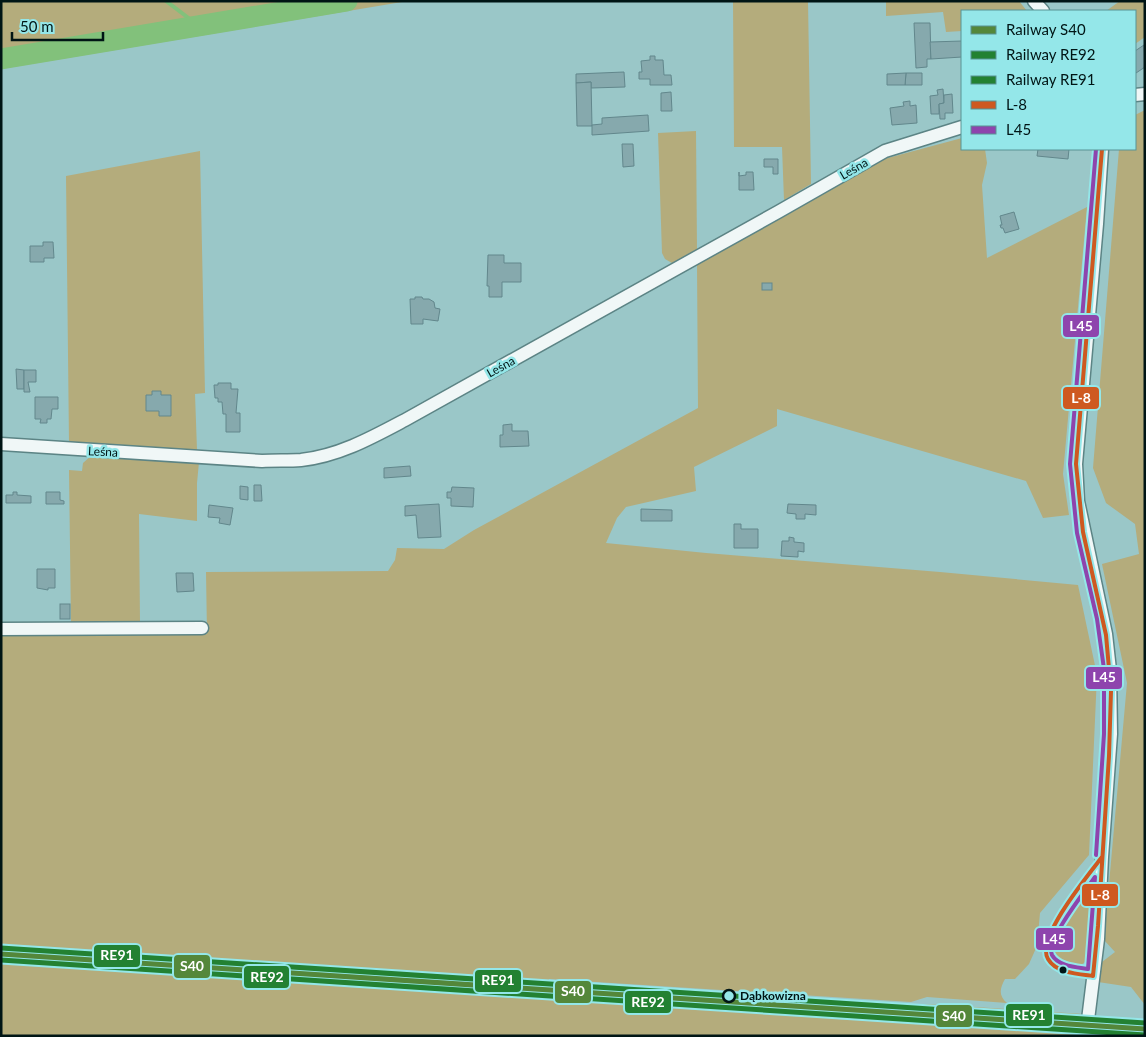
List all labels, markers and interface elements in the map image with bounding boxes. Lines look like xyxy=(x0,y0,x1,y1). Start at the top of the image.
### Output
scale bar xyxy=(12,10,104,42)
legend xyxy=(961,10,1136,150)
text: 50 m xyxy=(20,17,54,35)
text: Railway S40 xyxy=(1006,20,1086,38)
text: Railway RE92 xyxy=(1006,45,1096,63)
text: Railway RE91 xyxy=(1006,70,1096,88)
text: L-8 xyxy=(1006,95,1027,113)
text: L45 xyxy=(1006,120,1031,138)
street label: Leśna xyxy=(837,155,870,183)
line badge: L45 xyxy=(1062,314,1100,338)
text: L45 xyxy=(1069,317,1093,334)
street label: Leśna xyxy=(484,353,518,380)
line badge: L-8 xyxy=(1062,386,1100,410)
text: L-8 xyxy=(1071,389,1091,406)
street label: Leśna xyxy=(88,443,118,460)
line badge: L45 xyxy=(1085,666,1123,690)
text: L45 xyxy=(1092,668,1116,685)
line badge: L-8 xyxy=(1081,883,1119,907)
text: L-8 xyxy=(1090,886,1110,903)
line badge: L45 xyxy=(1035,927,1074,951)
text: L45 xyxy=(1042,930,1066,947)
line badge: RE91 xyxy=(93,944,141,968)
text: RE91 xyxy=(100,946,134,963)
line badge: S40 xyxy=(173,954,211,979)
text: S40 xyxy=(180,957,204,974)
line badge: RE92 xyxy=(243,965,290,989)
unlabelled marker xyxy=(1058,965,1068,975)
text: RE92 xyxy=(250,968,284,985)
line badge: RE91 xyxy=(474,969,522,993)
text: RE91 xyxy=(481,971,515,988)
line badge: S40 xyxy=(554,980,592,1004)
text: S40 xyxy=(561,982,585,999)
place label: Dąbkowizna xyxy=(740,988,806,1003)
marker: Dąbkowizna xyxy=(722,989,736,1003)
line badge: RE92 xyxy=(624,990,672,1014)
text: RE92 xyxy=(631,993,665,1010)
line badge: RE91 xyxy=(1005,1003,1053,1027)
line badge: S40 xyxy=(935,1004,973,1028)
text: RE91 xyxy=(1012,1006,1046,1023)
text: S40 xyxy=(942,1007,966,1024)

